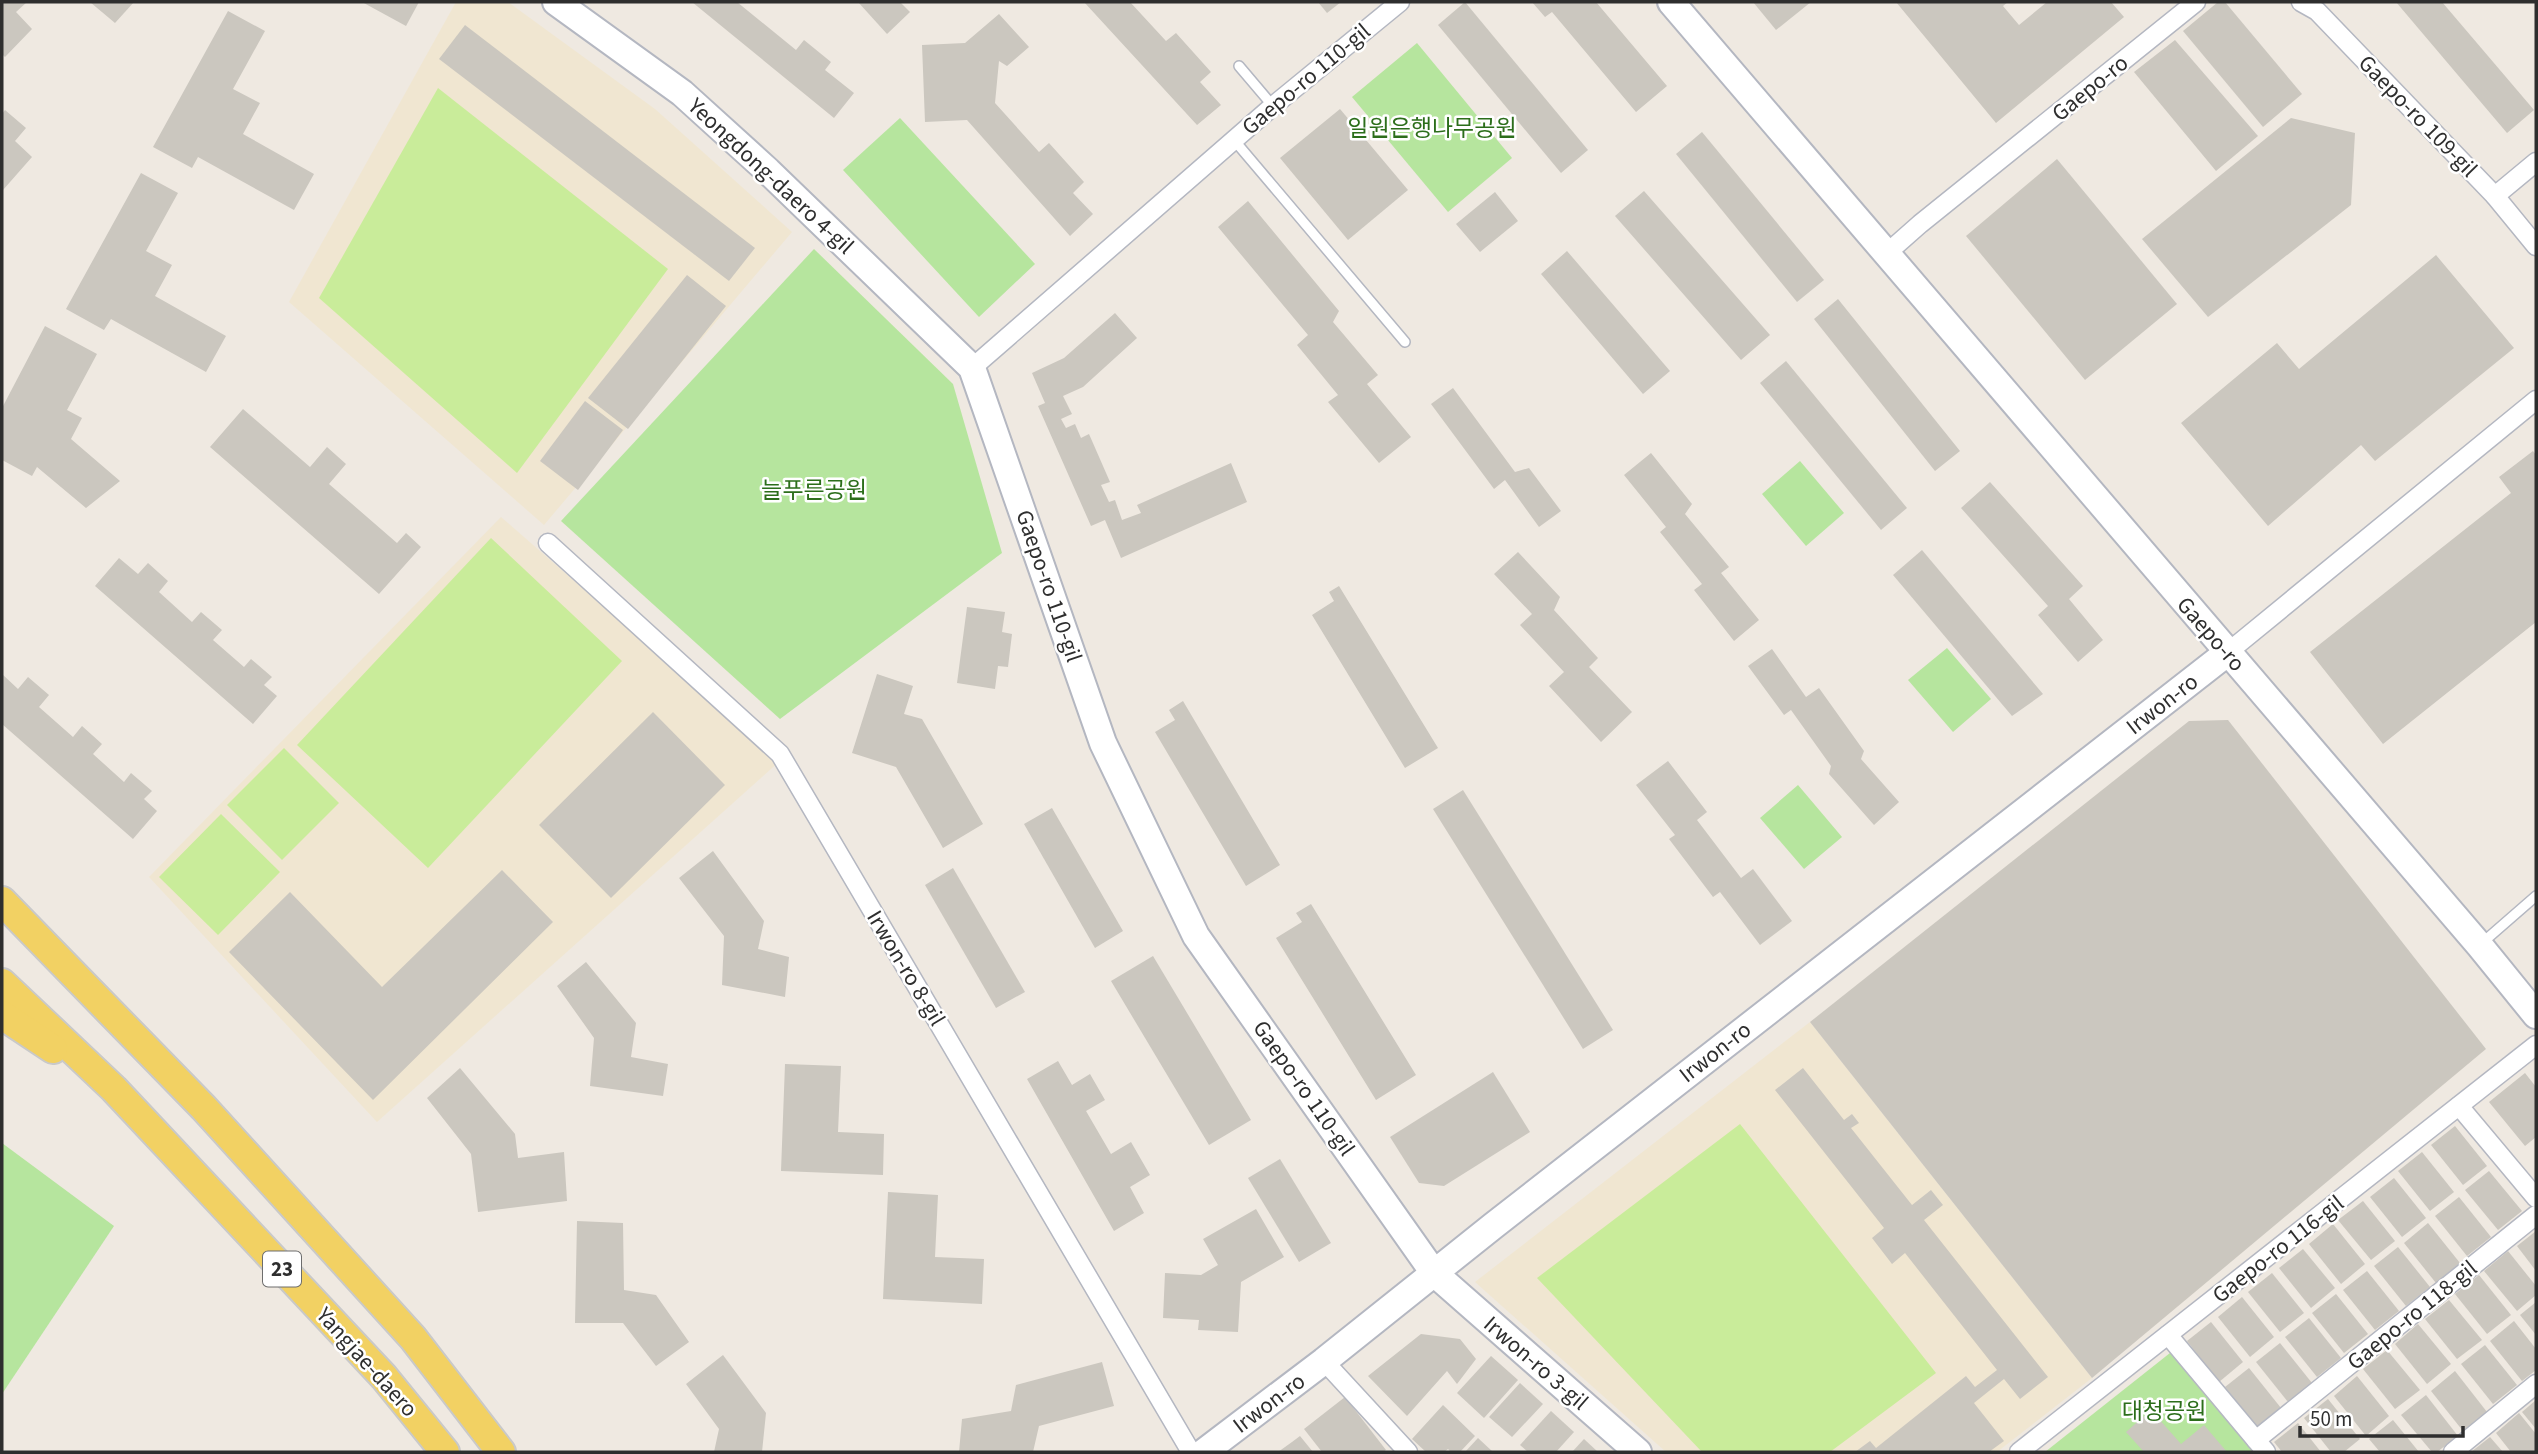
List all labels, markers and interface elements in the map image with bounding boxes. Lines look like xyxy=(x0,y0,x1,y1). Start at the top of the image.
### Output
street label: Gaepo-ro 110-gil xyxy=(1234,15,1378,143)
street label: Gaepo-ro xyxy=(2045,47,2135,129)
street label: Gaepo-ro 109-gil xyxy=(2351,47,2485,185)
street label: Yeongdong-daero 4-gil xyxy=(680,89,861,262)
park label: 일원은행나무공원 xyxy=(1347,112,1517,145)
park label: 늘푸른공원 xyxy=(761,474,867,507)
street label: Gaepo-ro 110-gil xyxy=(1007,505,1091,667)
street label: Gaepo-ro xyxy=(2169,589,2253,679)
street label: Irwon-ro xyxy=(2119,665,2205,743)
street label: Irwon-ro 8-gil xyxy=(858,904,954,1032)
street label: Gaepo-ro 110-gil xyxy=(1245,1013,1363,1163)
street label: Irwon-ro xyxy=(1672,1013,1758,1091)
street label: Gaepo-ro 116-gil xyxy=(2205,1187,2351,1311)
road number: 23 xyxy=(263,1252,301,1286)
street label: Gaepo-ro 118-gil xyxy=(2340,1252,2484,1378)
street label: Yangjae-daero xyxy=(308,1299,425,1424)
street label: Irwon-ro 3-gil xyxy=(1476,1308,1596,1418)
street label: Irwon-ro xyxy=(1226,1365,1312,1441)
scale bar xyxy=(2300,1394,2463,1438)
park label: 대청공원 xyxy=(2122,1395,2206,1428)
text: 50 m xyxy=(2310,1404,2352,1434)

